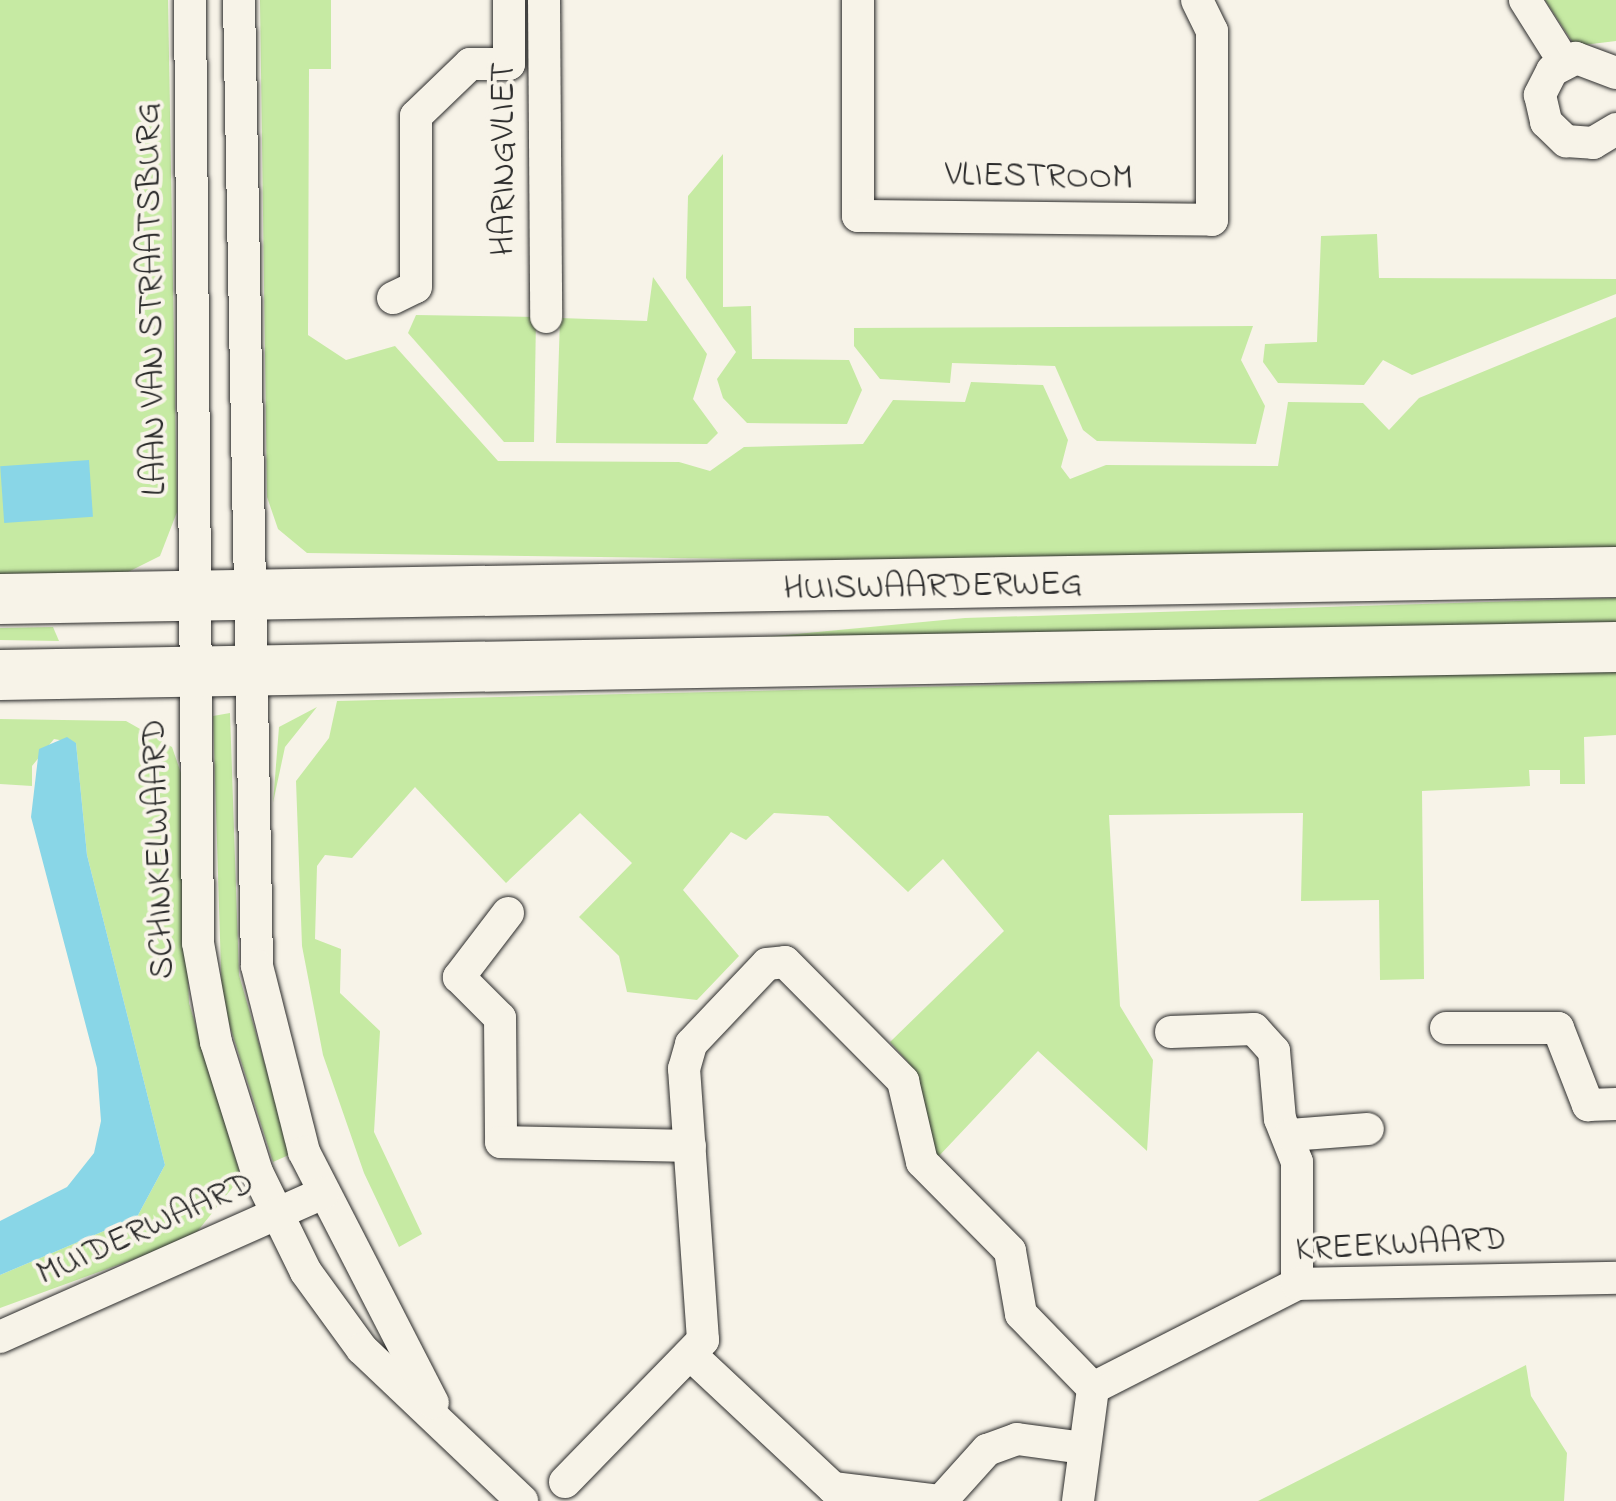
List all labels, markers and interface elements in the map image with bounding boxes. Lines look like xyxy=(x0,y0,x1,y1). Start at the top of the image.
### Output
street label: HARINGVLIET xyxy=(484,62,526,256)
street label: LAAN VAN STRAATSBURG xyxy=(129,102,177,496)
street label: VLIESTROOM xyxy=(944,155,1134,201)
street label: HUISWAARDERWEG xyxy=(783,564,1083,612)
street label: SCHINKELWAARD xyxy=(134,718,186,980)
street label: MUIDERWAARD xyxy=(31,1163,261,1297)
street label: KREEKWAARD xyxy=(1295,1220,1507,1272)

